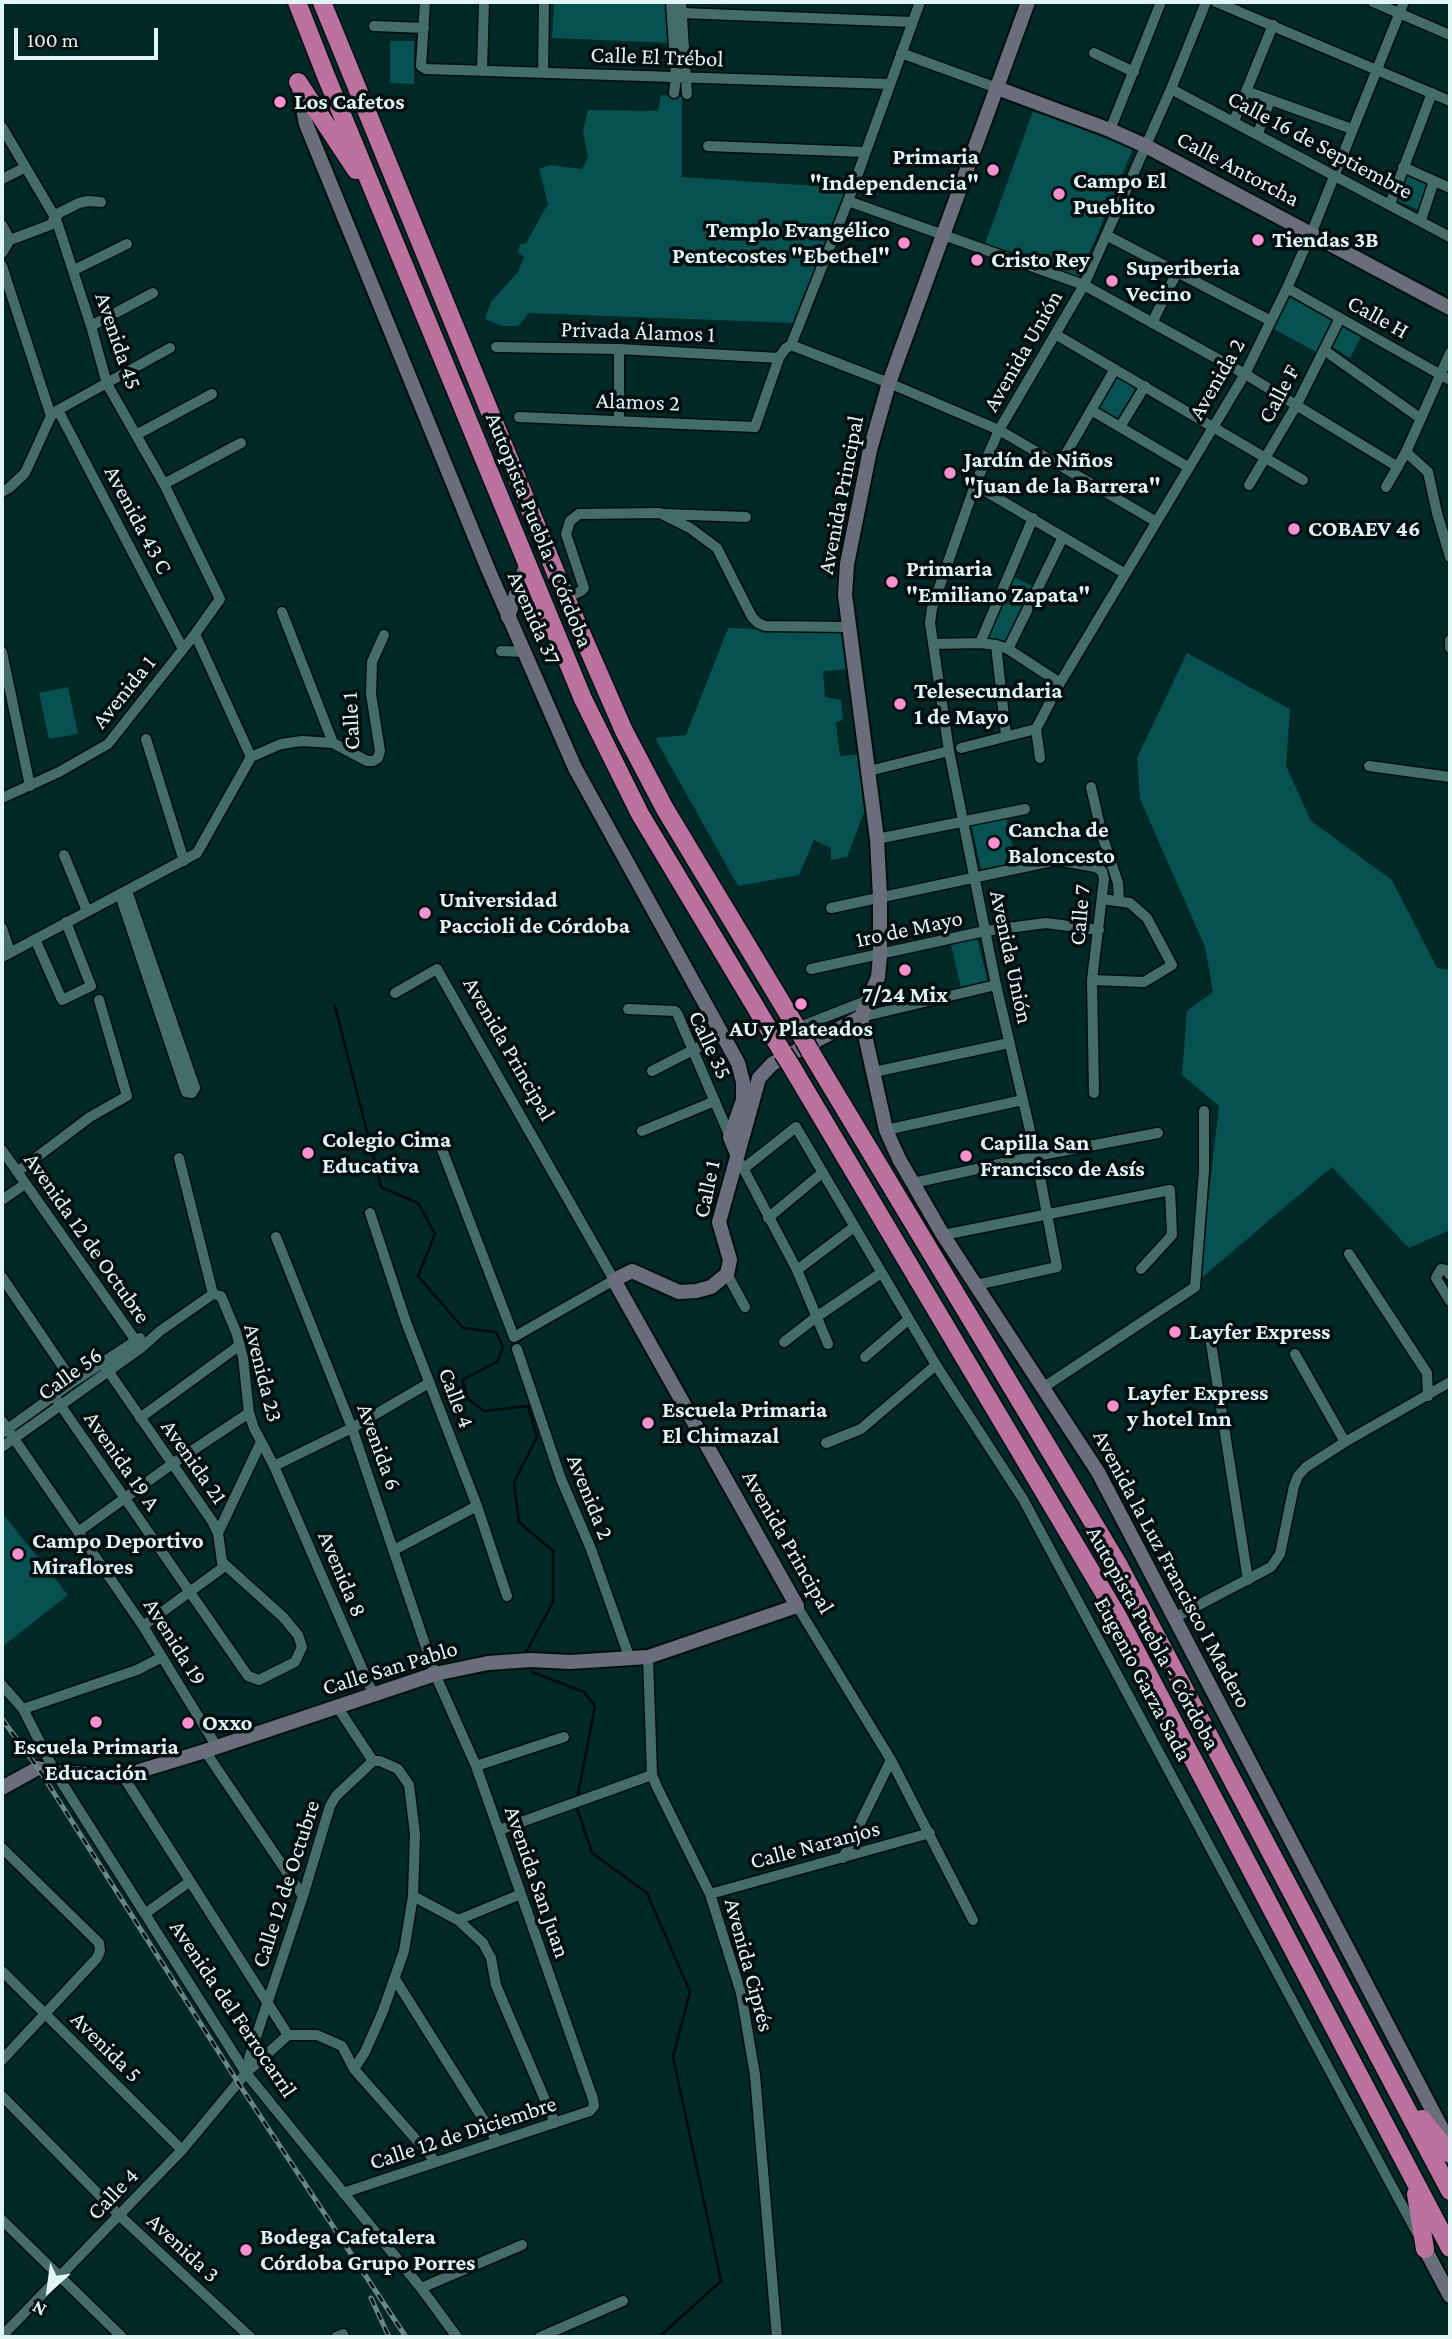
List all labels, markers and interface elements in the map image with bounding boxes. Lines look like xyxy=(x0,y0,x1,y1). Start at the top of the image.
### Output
scale bar xyxy=(18,14,161,58)
text: 100 m xyxy=(27,28,79,52)
street label: Calle El Trébol xyxy=(590,41,724,73)
street label: Calle 16 de Septiembre xyxy=(1223,85,1417,205)
place label: Los Cafetos xyxy=(294,88,405,116)
marker: Los Cafetos xyxy=(272,94,288,110)
street label: Calle Antorcha xyxy=(1172,125,1304,213)
place label: Primaria "Independencia" xyxy=(810,143,979,197)
marker: Primaria "Independencia" xyxy=(985,162,1001,178)
place label: Campo El Pueblito xyxy=(1073,167,1166,221)
marker: Campo El Pueblito xyxy=(1051,186,1067,202)
place label: Templo Evangélico Pentecostes "Ebethel" xyxy=(672,216,890,270)
place label: Tiendas 3B xyxy=(1272,226,1379,254)
marker: Tiendas 3B xyxy=(1250,232,1266,248)
marker: Templo Evangélico Pentecostes "Ebethel" xyxy=(896,235,912,251)
place label: Cristo Rey xyxy=(991,246,1090,274)
marker: Cristo Rey xyxy=(969,252,985,268)
place label: Superiberia Vecino xyxy=(1126,254,1240,308)
marker: Superiberia Vecino xyxy=(1104,273,1120,289)
street label: Avenida Unión xyxy=(977,285,1069,417)
street label: Avenida 45 xyxy=(89,289,147,393)
street label: Calle H xyxy=(1343,289,1413,345)
street label: Privada Álamos 1 xyxy=(560,316,716,348)
street label: Avenida 2 xyxy=(1183,333,1251,425)
street label: Calle F xyxy=(1252,360,1306,428)
street label: Alamos 2 xyxy=(596,387,680,417)
street label: Autopista Puebla - Córdoba xyxy=(479,408,599,652)
street label: Avenida Principal xyxy=(812,413,870,577)
place label: Jardín de Niños "Juan de la Barrera" xyxy=(964,446,1161,500)
street label: Avenida 43 C xyxy=(98,461,178,579)
marker: Jardín de Niños "Juan de la Barrera" xyxy=(942,465,958,481)
place label: COBAEV 46 xyxy=(1308,515,1420,543)
marker: COBAEV 46 xyxy=(1286,521,1302,537)
place label: Primaria "Emiliano Zapata" xyxy=(906,555,1090,609)
street label: Avenida 37 xyxy=(501,567,567,669)
marker: Primaria "Emiliano Zapata" xyxy=(884,574,900,590)
street label: Avenida 1 xyxy=(86,650,162,734)
place label: Telesecundaria 1 de Mayo xyxy=(914,677,1062,731)
street label: Calle 1 xyxy=(336,691,366,751)
marker: Telesecundaria 1 de Mayo xyxy=(892,696,908,712)
place label: Cancha de Baloncesto xyxy=(1008,816,1115,870)
marker: Cancha de Baloncesto xyxy=(986,835,1002,851)
street label: Calle 7 xyxy=(1064,883,1096,947)
place label: Universidad Paccioli de Córdoba xyxy=(439,886,630,940)
street label: Avenida Unión xyxy=(983,888,1039,1026)
street label: 1ro de Mayo xyxy=(853,904,965,954)
marker: Universidad Paccioli de Córdoba xyxy=(417,905,433,921)
marker: 7/24 Mix xyxy=(897,962,913,978)
street label: Avenida Principal xyxy=(457,972,561,1126)
place label: 7/24 Mix xyxy=(862,981,948,1009)
marker: AU y Plateados xyxy=(793,996,809,1012)
street label: Calle 35 xyxy=(682,1006,738,1084)
place label: AU y Plateados xyxy=(729,1015,873,1043)
place label: Colegio Cima Educativa xyxy=(322,1126,451,1180)
place label: Capilla San Francisco de Asís xyxy=(980,1129,1145,1183)
marker: Colegio Cima Educativa xyxy=(300,1145,316,1161)
street label: Avenida 12 de Octubre xyxy=(18,1147,156,1329)
marker: Capilla San Francisco de Asís xyxy=(958,1148,974,1164)
street label: Calle 1 xyxy=(687,1158,727,1220)
place label: Layfer Express xyxy=(1189,1318,1330,1346)
street label: Avenida 23 xyxy=(237,1321,289,1425)
marker: Layfer Express xyxy=(1167,1324,1183,1340)
street label: Calle 56 xyxy=(32,1341,108,1407)
street label: Calle 4 xyxy=(432,1364,480,1432)
place label: Layfer Express y hotel Inn xyxy=(1127,1379,1268,1433)
place label: Escuela Primaria El Chimazal xyxy=(662,1396,827,1450)
marker: Layfer Express y hotel Inn xyxy=(1105,1398,1121,1414)
street label: Avenida 6 xyxy=(351,1400,407,1494)
street label: Avenida 19 A xyxy=(78,1406,166,1516)
street label: Avenida 21 xyxy=(155,1414,233,1510)
marker: Escuela Primaria El Chimazal xyxy=(640,1415,656,1431)
street label: Avenida la Luz Francisco I Madero xyxy=(1087,1425,1257,1713)
street label: Avenida 2 xyxy=(560,1450,620,1544)
street label: Avenida Principal xyxy=(736,1465,840,1619)
street label: Autopista Puebla - Córdoba xyxy=(1080,1521,1226,1755)
place label: Campo Deportivo Miraflores xyxy=(32,1527,204,1581)
street label: Avenida 8 xyxy=(312,1527,372,1621)
marker: Campo Deportivo Miraflores xyxy=(10,1546,26,1562)
street label: Eugenio Garza Sada xyxy=(1088,1592,1198,1766)
street label: Avenida 19 xyxy=(137,1593,213,1691)
street label: Calle San Pablo xyxy=(319,1634,461,1702)
place label: Oxxo xyxy=(202,1709,253,1737)
marker: Escuela Primaria Educación xyxy=(88,1714,104,1730)
marker: Oxxo xyxy=(180,1715,196,1731)
place label: Escuela Primaria Educación xyxy=(13,1733,179,1787)
street label: Calle 12 de Octubre xyxy=(246,1797,326,1971)
street label: Avenida San Juan xyxy=(498,1802,576,1962)
street label: Calle Naranjos xyxy=(747,1814,883,1876)
street label: Avenida Ciprés xyxy=(718,1895,780,2035)
street label: Avenida del Ferrocarril xyxy=(163,1915,303,2103)
street label: Avenida 5 xyxy=(65,2006,147,2088)
street label: Calle 12 de Diciembre xyxy=(366,2090,560,2176)
street label: Calle 4 xyxy=(81,2162,145,2226)
street label: Avenida 3 xyxy=(141,2207,225,2289)
place label: Bodega Cafetalera Córdoba Grupo Porres xyxy=(260,2223,475,2277)
marker: Bodega Cafetalera Córdoba Grupo Porres xyxy=(238,2242,254,2258)
north arrow xyxy=(14,2255,84,2325)
text: N xyxy=(28,2297,50,2321)

